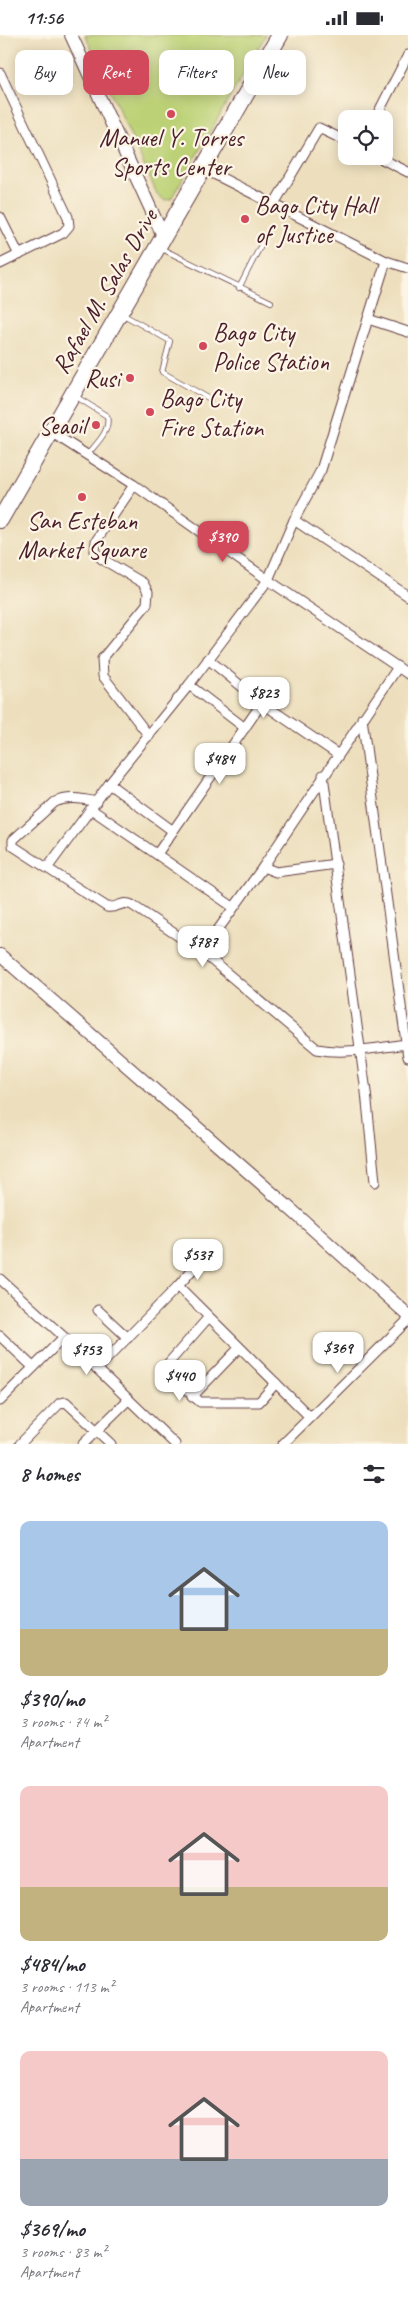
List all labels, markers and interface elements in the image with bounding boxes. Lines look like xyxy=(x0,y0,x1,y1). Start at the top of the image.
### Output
text: 11:56 xyxy=(25,6,63,30)
chip: Buy xyxy=(15,50,73,95)
chip: Rent xyxy=(83,50,149,95)
chip: Filters xyxy=(159,50,234,95)
chip: New xyxy=(244,50,306,95)
marker: Manuel Y. Torres Sports Center xyxy=(165,108,177,120)
map controls xyxy=(338,110,393,165)
button: locate xyxy=(338,110,393,165)
place label: Manuel Y. Torres Sports Center xyxy=(99,122,246,183)
place label: Bago City Hall of Justice xyxy=(255,190,381,251)
street label: Rafael M. Salas Drive xyxy=(45,202,166,380)
marker: Bago City Hall of Justice xyxy=(239,213,251,225)
place label: Bago City Police Station xyxy=(213,317,330,378)
marker: Bago City Police Station xyxy=(197,340,209,352)
place label: Rusi xyxy=(85,363,123,395)
marker: Rusi xyxy=(124,372,136,384)
place label: Bago City Fire Station xyxy=(160,383,264,444)
marker: Bago City Fire Station xyxy=(144,406,156,418)
place label: Seaoil xyxy=(38,410,91,442)
marker: Seaoil xyxy=(90,419,102,431)
marker: San Esteban Market Square xyxy=(76,491,88,503)
place label: San Esteban Market Square xyxy=(18,505,148,566)
pin: $390 xyxy=(193,521,253,563)
text: $390 xyxy=(209,527,237,547)
pin: $823 xyxy=(234,677,294,719)
text: $823 xyxy=(250,683,278,703)
pin: $484 xyxy=(190,743,250,785)
text: $484 xyxy=(206,749,234,769)
pin: $787 xyxy=(173,925,233,968)
text: $787 xyxy=(189,932,217,952)
pin: $537 xyxy=(168,1239,228,1281)
text: $537 xyxy=(184,1245,212,1265)
pin: $369 xyxy=(308,1331,368,1374)
pin: $753 xyxy=(57,1333,117,1376)
text: $369 xyxy=(324,1338,352,1358)
text: $753 xyxy=(73,1340,101,1360)
pin: $440 xyxy=(150,1359,210,1402)
text: $440 xyxy=(166,1366,194,1386)
icon: filters xyxy=(360,1460,388,1488)
text: 8 homes xyxy=(20,1461,79,1487)
icon: home xyxy=(159,1554,249,1644)
text: $390/mo xyxy=(20,1686,84,1712)
text: 3 rooms · 74 m² xyxy=(20,1712,106,1732)
text: Apartment xyxy=(20,1732,79,1752)
icon: home xyxy=(159,1819,249,1909)
text: $484/mo xyxy=(20,1951,85,1977)
text: 3 rooms · 113 m² xyxy=(20,1977,114,1997)
text: Apartment xyxy=(20,1997,79,2017)
icon: home xyxy=(159,2084,249,2174)
text: $369/mo xyxy=(20,2216,85,2242)
text: 3 rooms · 83 m² xyxy=(20,2242,106,2262)
text: Apartment xyxy=(20,2262,79,2282)

